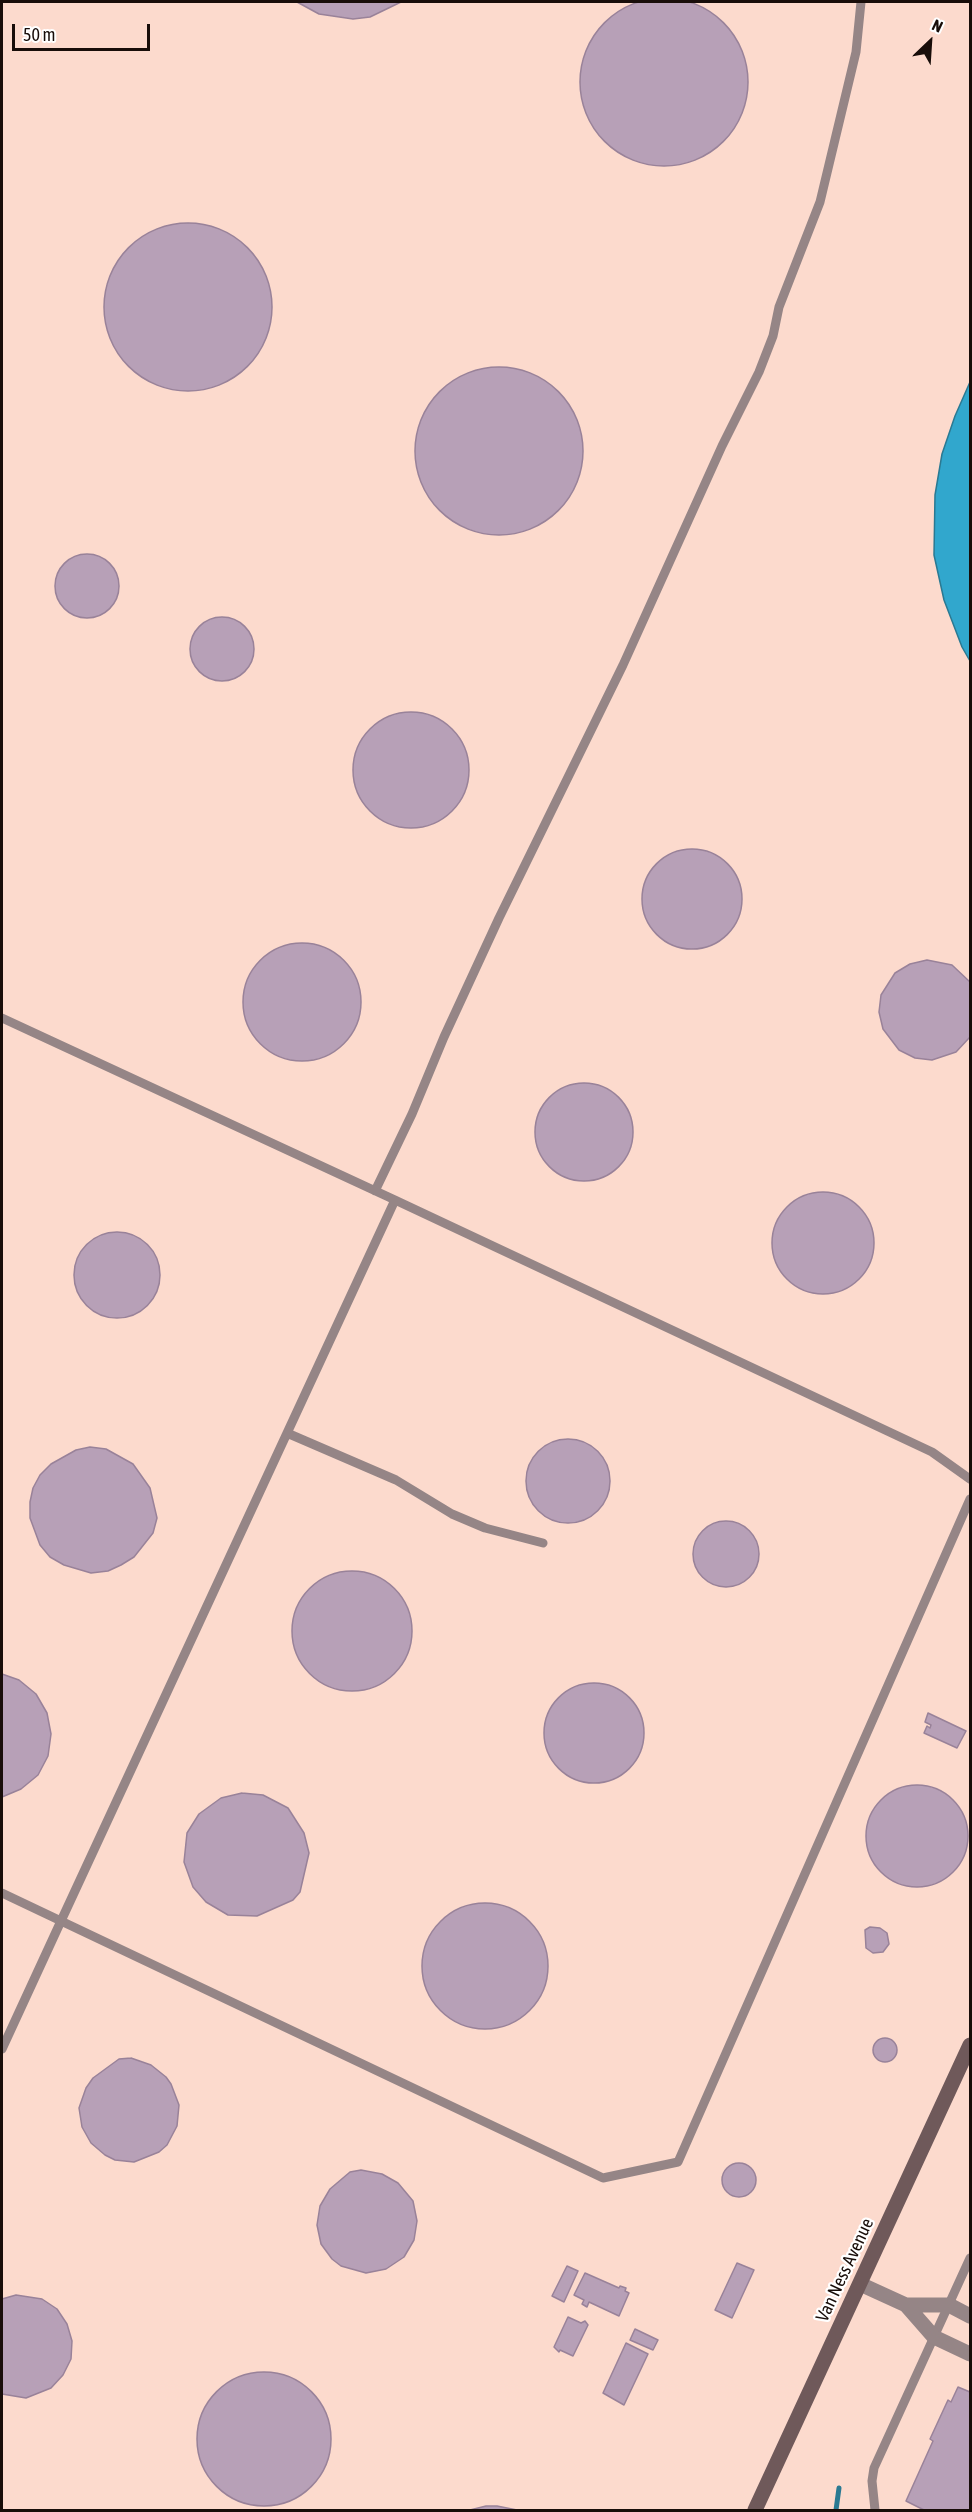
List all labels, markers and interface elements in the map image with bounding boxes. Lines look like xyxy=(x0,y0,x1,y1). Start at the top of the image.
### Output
scale bar xyxy=(15,12,153,50)
north arrow xyxy=(900,12,960,72)
text: N xyxy=(930,16,946,36)
text: 50 m xyxy=(23,24,55,45)
street label: Van Ness Avenue xyxy=(812,2215,878,2325)

